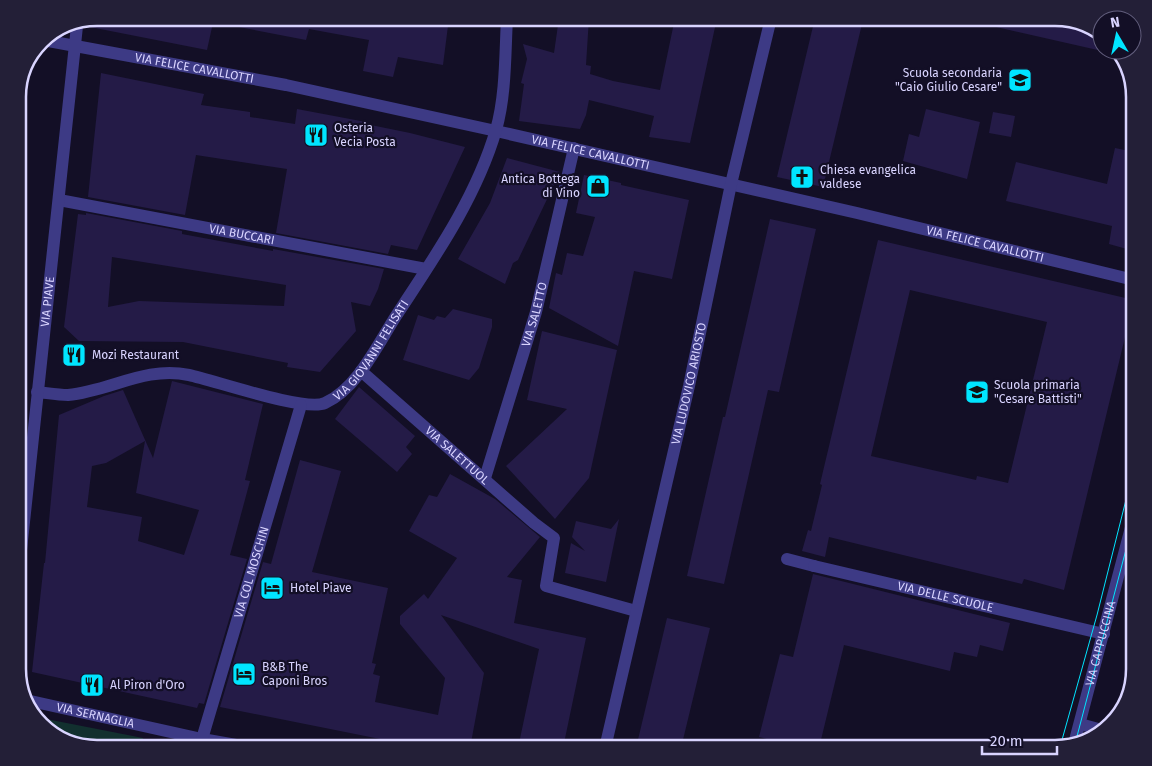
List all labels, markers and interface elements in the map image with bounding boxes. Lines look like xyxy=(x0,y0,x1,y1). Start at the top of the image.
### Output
north arrow xyxy=(1092,10,1142,60)
text: N xyxy=(1109,14,1121,32)
street label: VIA FELICE CAVALLOTTI xyxy=(134,50,255,86)
place label: Scuola secondaria "Caio Giulio Cesare" xyxy=(895,66,1002,94)
school or university icon: Scuola secondaria "Caio Giulio Cesare" xyxy=(1007,67,1033,93)
place label: Osteria Vecia Posta xyxy=(334,121,396,149)
restaurant icon: Osteria Vecia Posta xyxy=(303,122,329,148)
street label: VIA FELICE CAVALLOTTI xyxy=(530,132,651,173)
place label: Chiesa evangelica valdese xyxy=(820,163,916,191)
church icon: Chiesa evangelica valdese xyxy=(789,164,815,190)
place label: Antica Bottega di Vino xyxy=(501,172,580,200)
shop icon: Antica Bottega di Vino xyxy=(585,173,611,199)
street label: VIA BUCCARI xyxy=(208,221,276,247)
street label: VIA FELICE CAVALLOTTI xyxy=(925,223,1045,265)
street label: VIA PIAVE xyxy=(38,276,57,328)
street label: VIA SALETTO xyxy=(519,281,550,348)
street label: VIA GIOVANNI FELISATI xyxy=(330,298,411,403)
street label: VIA LUDOVICO ARIOSTO xyxy=(669,321,709,446)
restaurant icon: Mozi Restaurant xyxy=(61,342,87,368)
place label: Mozi Restaurant xyxy=(92,348,180,362)
place label: Scuola primaria "Cesare Battisti" xyxy=(994,378,1082,406)
school or university icon: Scuola primaria "Cesare Battisti" xyxy=(964,379,990,405)
street label: VIA SALETTUOL xyxy=(422,424,492,487)
street label: VIA COL MOSCHIN xyxy=(231,525,272,620)
hotel icon: Hotel Piave xyxy=(259,575,285,601)
street label: VIA DELLE SCUOLE xyxy=(896,579,995,615)
place label: Hotel Piave xyxy=(290,581,352,595)
street label: VIA CAPPUCCINA xyxy=(1083,599,1118,688)
place label: B&B The Caponi Bros xyxy=(262,660,327,688)
hotel icon: B&B The Caponi Bros xyxy=(231,661,257,687)
restaurant icon: Al Piron d'Oro xyxy=(79,672,105,698)
place label: Al Piron d'Oro xyxy=(110,678,185,692)
street label: VIA SERNAGLIA xyxy=(55,700,136,731)
scale bar xyxy=(982,724,1057,756)
text: 20 m xyxy=(990,732,1023,750)

